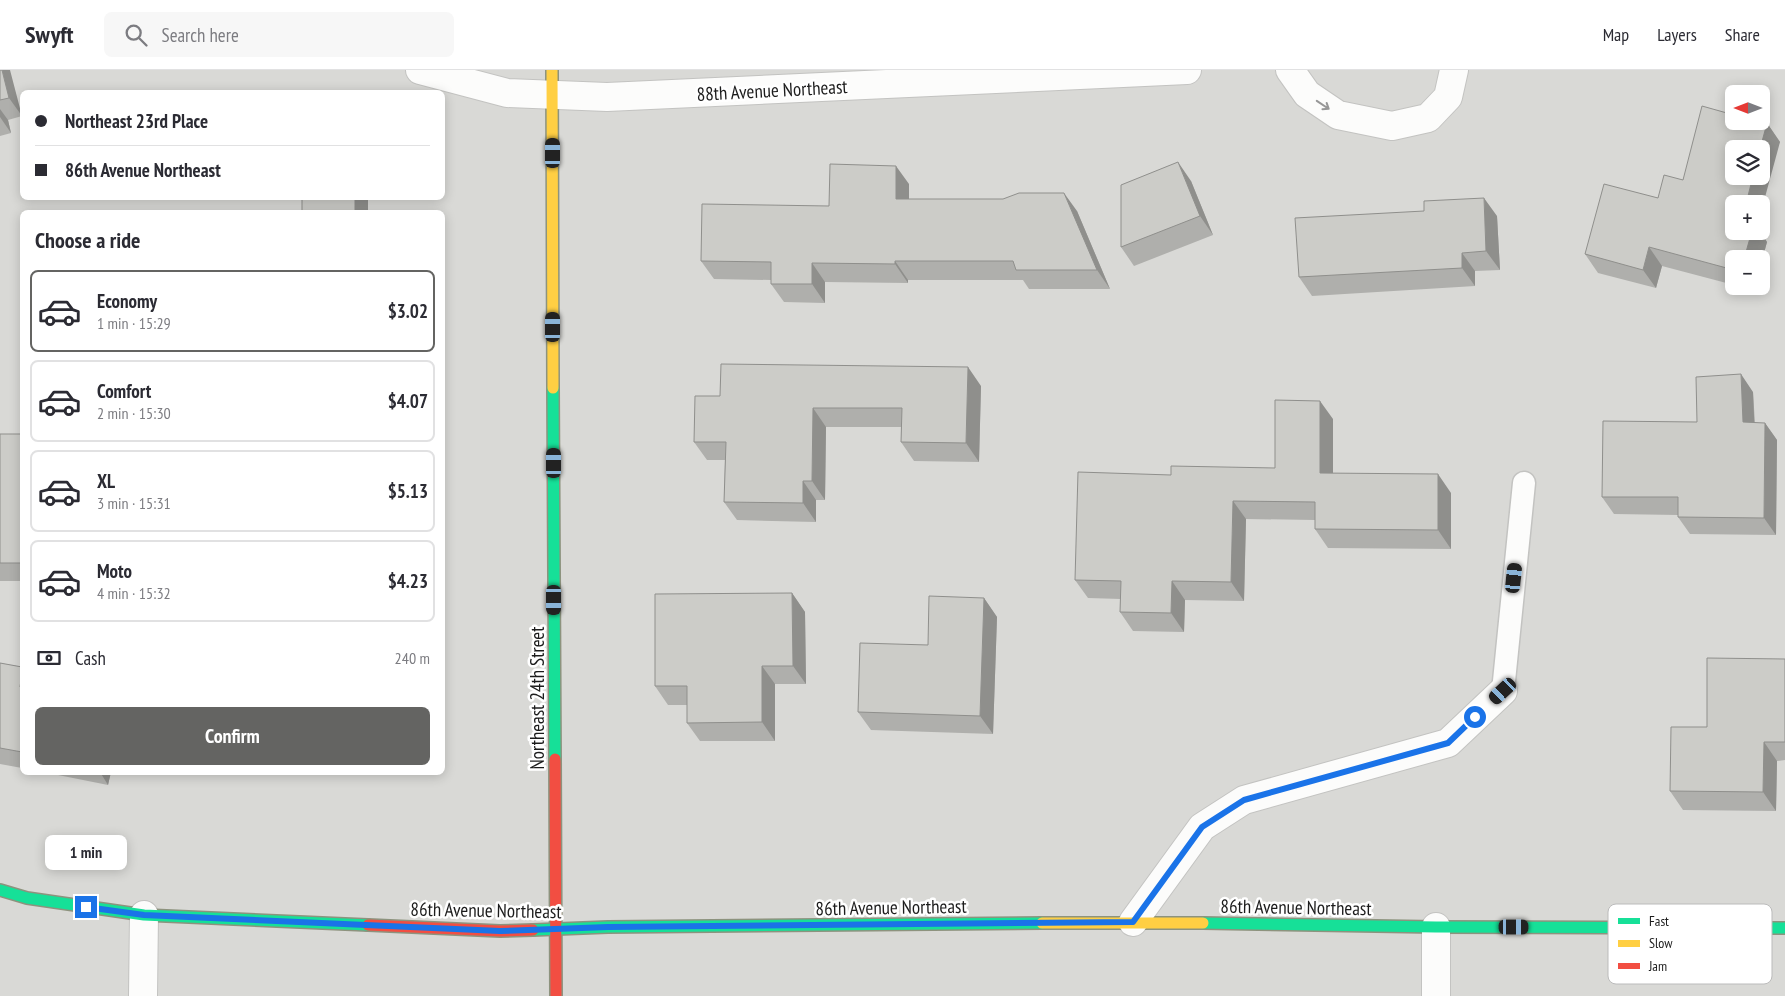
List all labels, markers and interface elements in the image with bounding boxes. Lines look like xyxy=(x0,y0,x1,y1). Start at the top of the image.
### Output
search box xyxy=(104,12,454,57)
text: Swyft xyxy=(25,19,74,50)
icon: search xyxy=(122,21,150,49)
text: Search here xyxy=(162,23,239,47)
text: Map xyxy=(1603,23,1629,46)
text: Layers xyxy=(1657,23,1697,46)
text: Share xyxy=(1725,23,1760,46)
street label: 88th Avenue Northeast xyxy=(696,74,849,106)
north arrow xyxy=(1725,85,1770,130)
map controls xyxy=(1725,85,1770,295)
one-way arrow xyxy=(1316,99,1330,110)
text: Northeast 23rd Place xyxy=(65,109,208,133)
car xyxy=(545,138,560,168)
button: layers xyxy=(1725,140,1770,185)
text: 86th Avenue Northeast xyxy=(65,158,221,182)
button: + xyxy=(1725,195,1770,240)
text: Choose a ride xyxy=(35,226,140,254)
button: − xyxy=(1725,250,1770,295)
icon: car xyxy=(37,289,82,334)
text: Economy xyxy=(97,289,157,313)
text: $3.02 xyxy=(388,299,428,323)
car xyxy=(545,312,560,342)
text: 1 min · 15:29 xyxy=(97,313,171,333)
icon: car xyxy=(37,379,82,424)
text: Comfort xyxy=(97,379,151,403)
text: $4.07 xyxy=(388,389,428,413)
text: 2 min · 15:30 xyxy=(97,403,171,423)
car xyxy=(546,448,561,478)
icon: car xyxy=(37,469,82,514)
text: XL xyxy=(97,469,115,493)
text: $5.13 xyxy=(388,479,428,503)
text: 3 min · 15:31 xyxy=(97,493,171,513)
icon: car xyxy=(37,559,82,604)
text: Moto xyxy=(97,559,132,583)
car xyxy=(1504,562,1523,594)
text: $4.23 xyxy=(388,569,428,593)
text: 4 min · 15:32 xyxy=(97,583,171,603)
car xyxy=(546,585,561,615)
street label: Northeast 24th Street xyxy=(525,626,549,769)
icon: cash xyxy=(35,644,63,672)
text: Cash xyxy=(75,646,106,670)
text: 240 m xyxy=(395,648,430,668)
car xyxy=(1486,675,1519,707)
route start xyxy=(1464,706,1486,728)
button: Confirm xyxy=(35,707,430,765)
callout: 1 min xyxy=(45,834,127,870)
text: 1 min xyxy=(70,842,102,862)
street label: 86th Avenue Northeast xyxy=(815,894,967,920)
street label: 86th Avenue Northeast xyxy=(1220,894,1372,920)
route end xyxy=(75,896,97,918)
street label: 86th Avenue Northeast xyxy=(410,897,562,923)
legend xyxy=(1608,904,1772,984)
text: Fast xyxy=(1649,912,1669,930)
car xyxy=(1499,920,1529,935)
text: Slow xyxy=(1649,934,1673,952)
text: Jam xyxy=(1648,957,1667,975)

